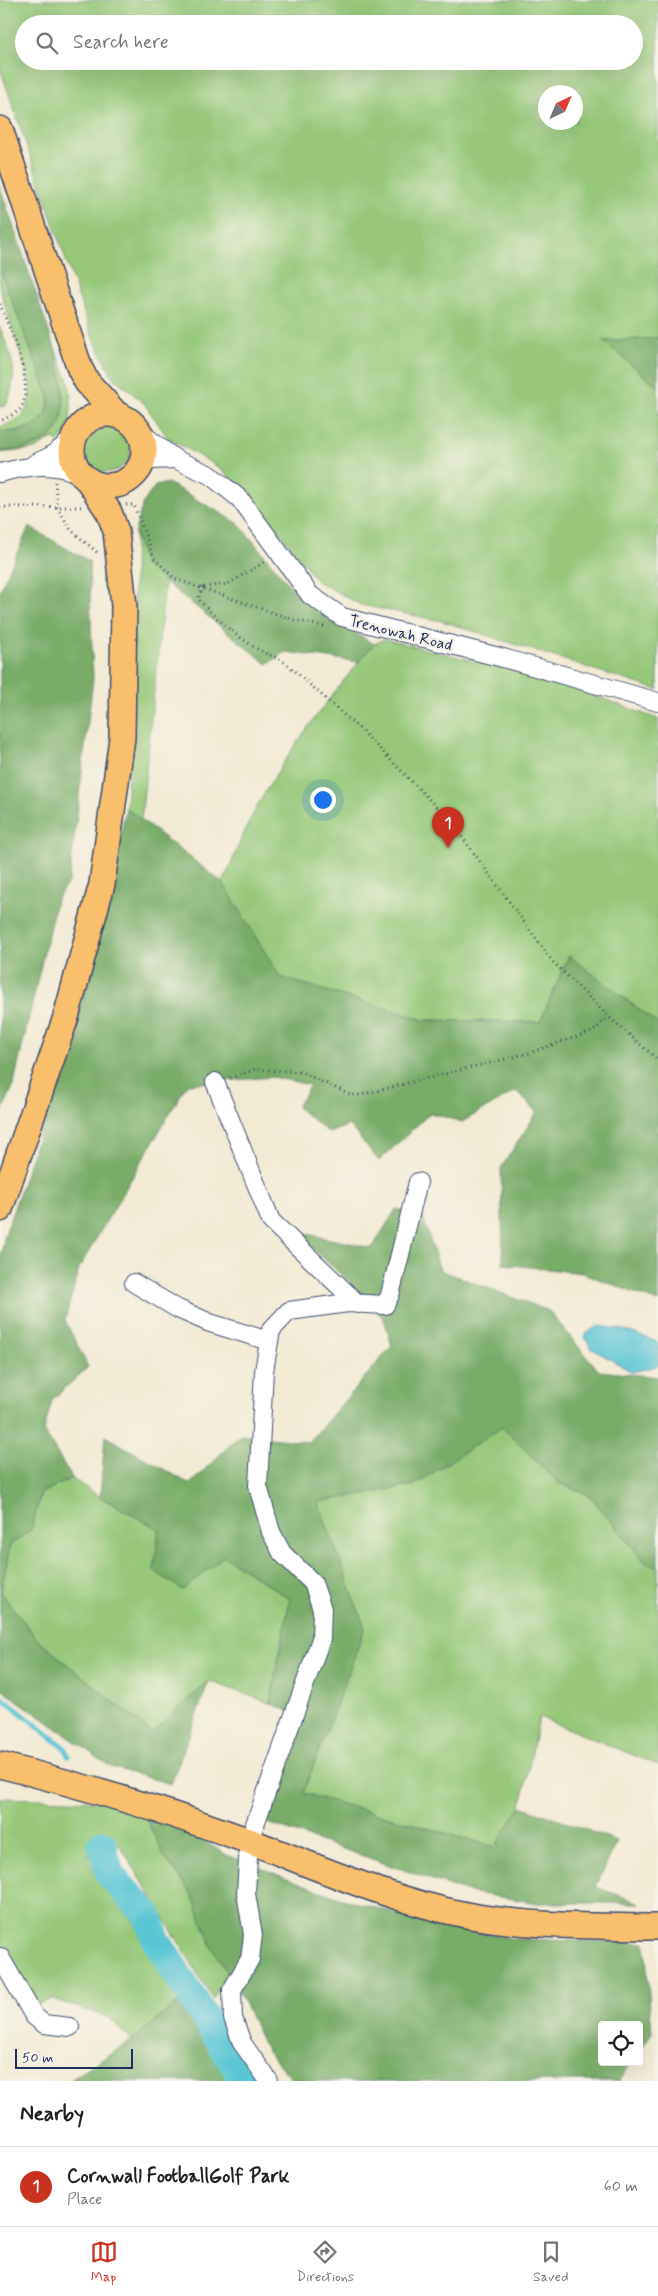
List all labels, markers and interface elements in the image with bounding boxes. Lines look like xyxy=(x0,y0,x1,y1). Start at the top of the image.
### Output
search box xyxy=(15,15,643,70)
icon: search xyxy=(33,29,61,57)
text: Search here xyxy=(73,30,169,55)
north arrow xyxy=(538,85,583,130)
street label: Trenowah Road xyxy=(347,610,454,656)
your location xyxy=(310,787,336,813)
pin: 1 xyxy=(432,807,464,848)
map controls xyxy=(598,2021,643,2066)
button: locate xyxy=(598,2021,643,2066)
scale bar xyxy=(15,2046,132,2069)
text: 50 m xyxy=(22,2049,53,2067)
text: Nearby xyxy=(20,2100,84,2128)
text: Cornwall FootballGolf Park xyxy=(67,2164,290,2189)
text: 1 xyxy=(32,2176,40,2197)
text: 60 m xyxy=(604,2176,638,2197)
text: Place xyxy=(67,2189,102,2210)
tab: Map xyxy=(90,2238,118,2286)
tab: Directions xyxy=(297,2238,354,2286)
tab: Saved xyxy=(533,2238,568,2286)

